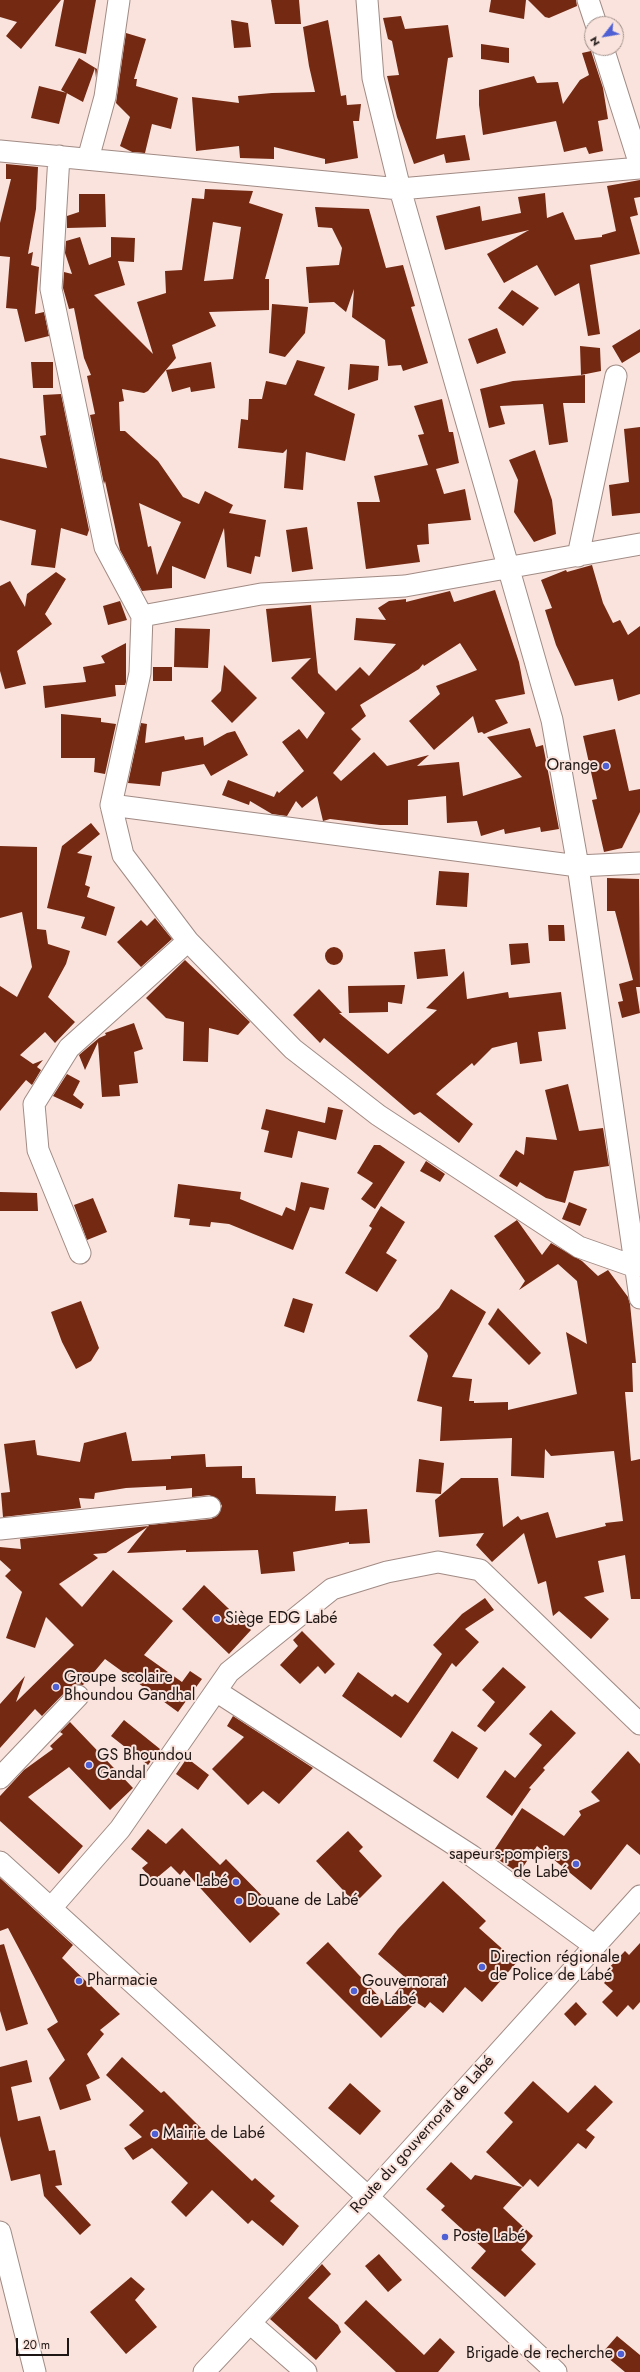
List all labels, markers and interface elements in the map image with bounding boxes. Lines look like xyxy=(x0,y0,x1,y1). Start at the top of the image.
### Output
north arrow xyxy=(584,16,624,56)
text: N xyxy=(585,34,604,50)
place label: Orange xyxy=(546,756,598,776)
marker: Orange xyxy=(601,761,611,771)
place label: Siège EDG Labé xyxy=(225,1609,337,1629)
marker: Siège EDG Labé xyxy=(212,1614,222,1624)
place label: Groupe scolaire Bhoundou Gandhal xyxy=(64,1668,195,1706)
marker: Groupe scolaire Bhoundou Gandhal xyxy=(51,1682,61,1692)
place label: GS Bhoundou Gandal xyxy=(97,1746,192,1784)
marker: GS Bhoundou Gandal xyxy=(84,1760,94,1770)
place label: sapeurs-pompiers de Labé xyxy=(449,1845,568,1883)
marker: sapeurs-pompiers de Labé xyxy=(571,1859,581,1869)
place label: Douane Labé xyxy=(139,1872,228,1892)
marker: Douane Labé xyxy=(231,1877,241,1887)
place label: Douane de Labé xyxy=(247,1891,359,1911)
marker: Douane de Labé xyxy=(234,1896,244,1906)
place label: Direction régionale de Police de Labé xyxy=(490,1948,620,1986)
marker: Direction régionale de Police de Labé xyxy=(477,1962,487,1972)
place label: Pharmacie xyxy=(87,1971,158,1991)
place label: Gouvernorat de Labé xyxy=(362,1972,446,2010)
marker: Pharmacie xyxy=(74,1976,84,1986)
marker: Gouvernorat de Labé xyxy=(349,1986,359,1996)
street label: Route du gouvernorat de Labé xyxy=(347,2052,499,2218)
place label: Mairie de Labé xyxy=(163,2124,265,2144)
marker: Mairie de Labé xyxy=(150,2129,160,2139)
place label: Poste Labé xyxy=(453,2227,526,2247)
marker: Poste Labé xyxy=(440,2232,450,2242)
scale bar xyxy=(18,2330,71,2356)
text: 20 m xyxy=(23,2336,50,2354)
place label: Brigade de recherche xyxy=(466,2344,613,2364)
marker: Brigade de recherche xyxy=(616,2349,626,2359)

